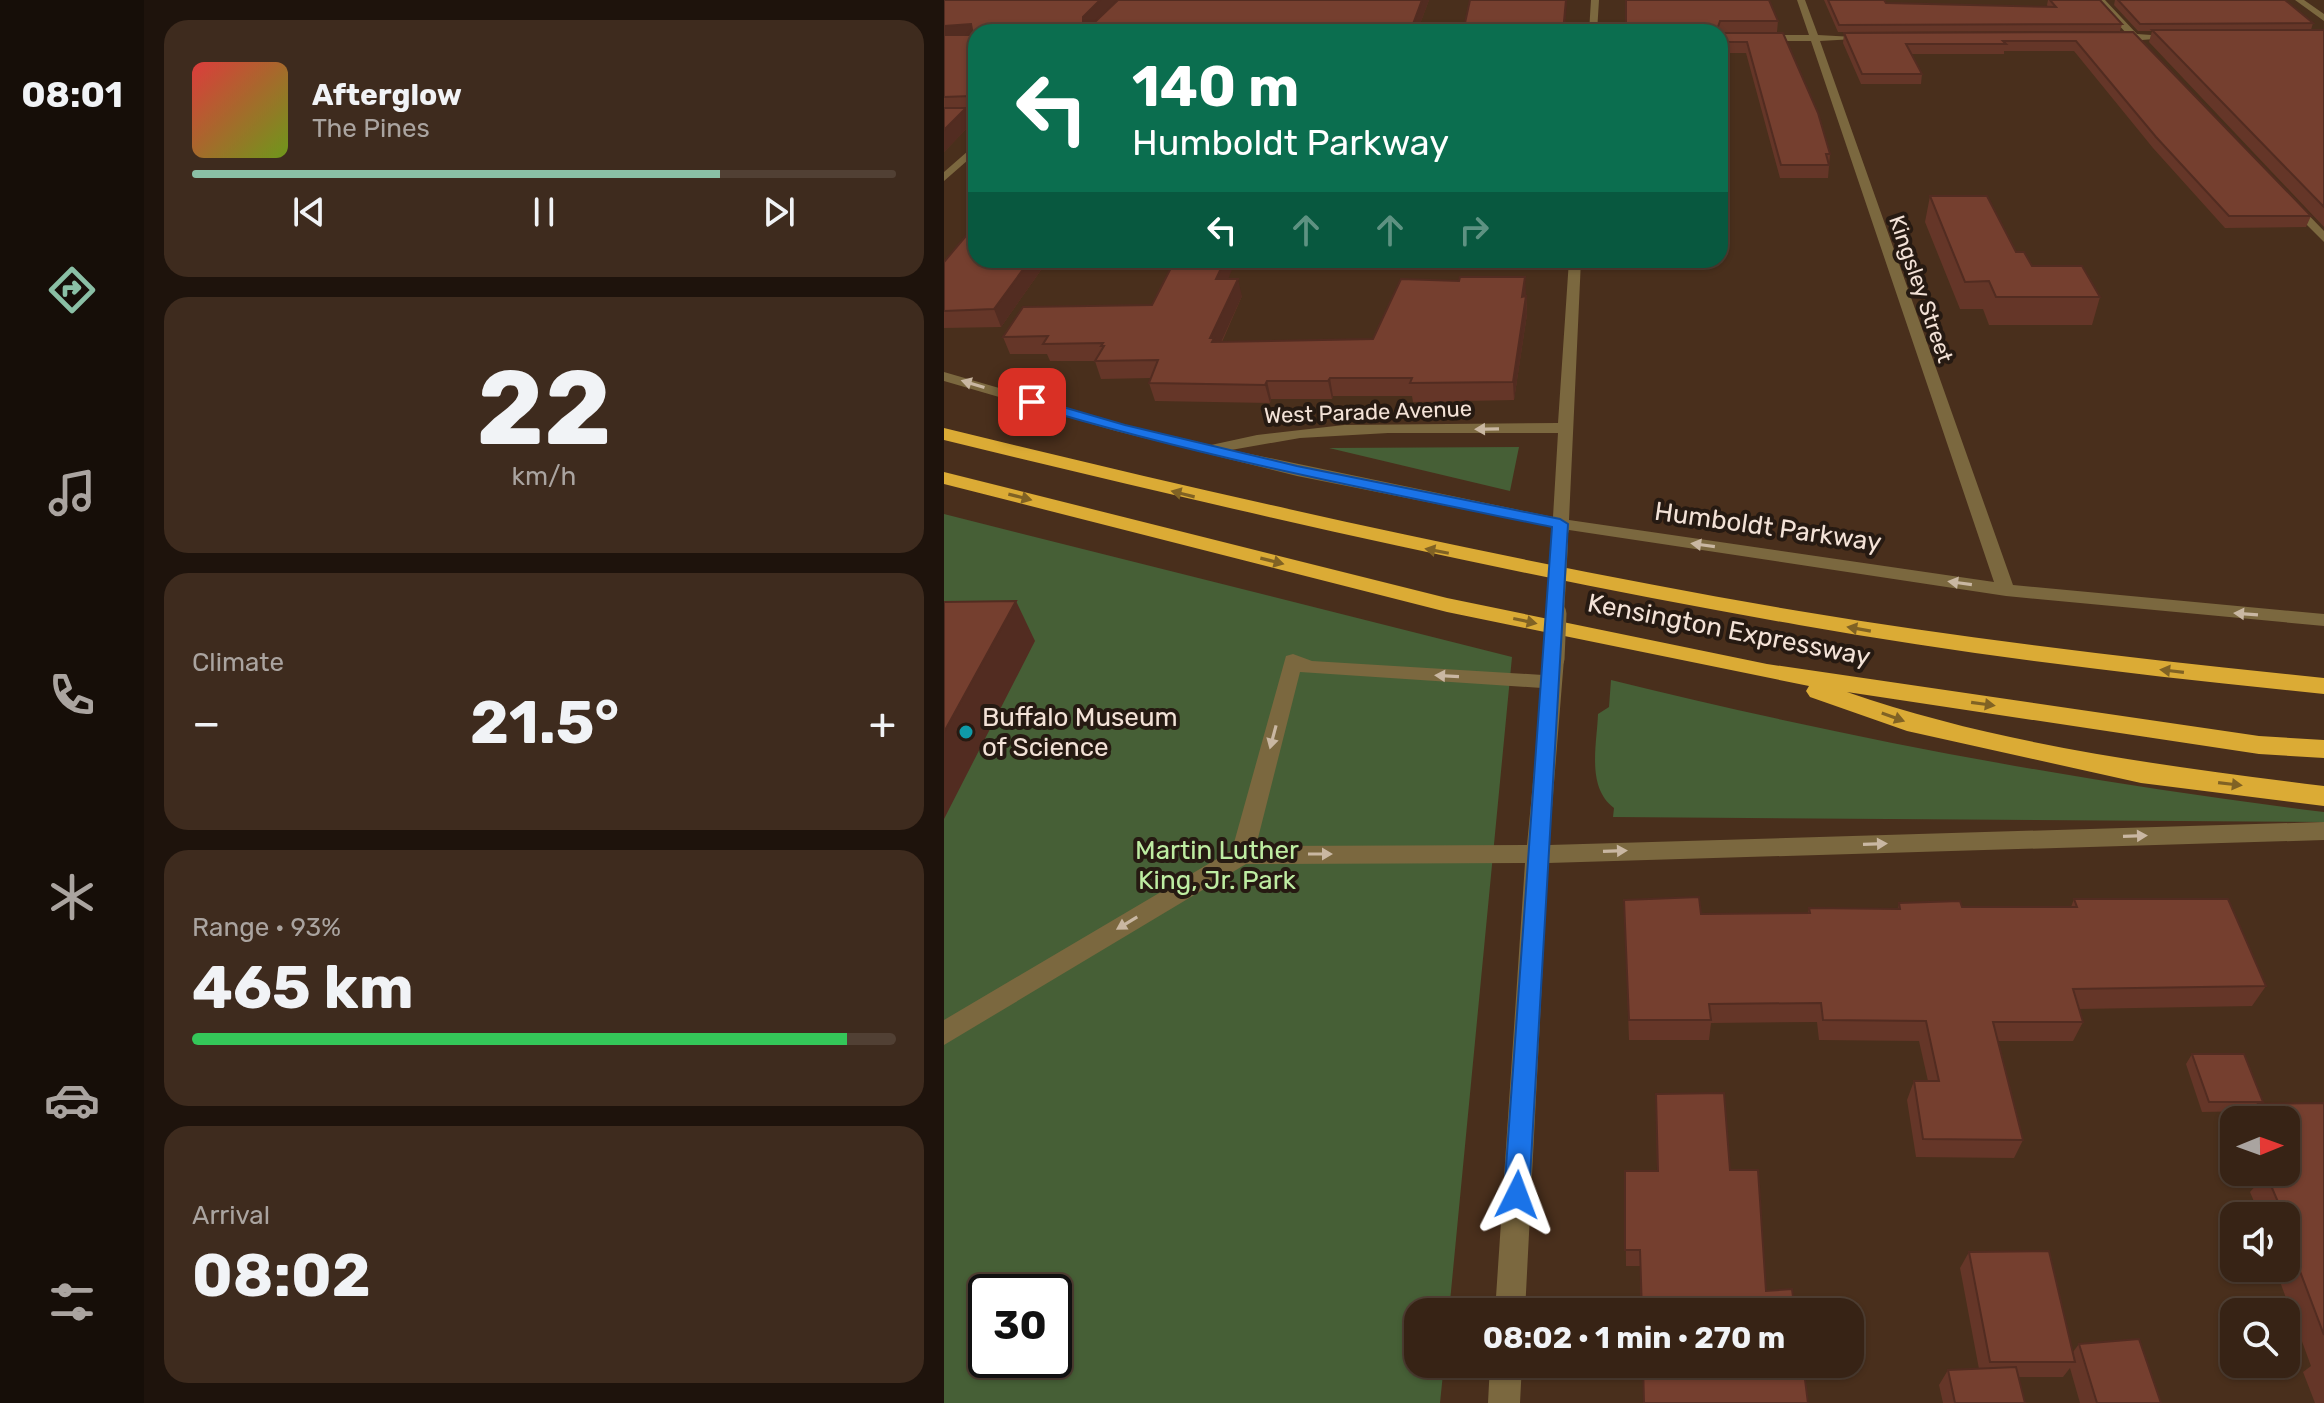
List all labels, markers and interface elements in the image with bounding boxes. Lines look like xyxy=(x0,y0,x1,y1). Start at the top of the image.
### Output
text: 140 m xyxy=(1132,54,1299,120)
icon: left xyxy=(1000,56,1104,160)
text: 08:01 xyxy=(21,73,123,116)
text: Afterglow xyxy=(312,77,462,113)
text: The Pines xyxy=(312,113,430,144)
text: Humboldt Parkway xyxy=(1132,121,1449,164)
icon: previous xyxy=(287,190,331,234)
icon: pause xyxy=(522,190,566,234)
icon: next xyxy=(757,190,801,234)
icon: left xyxy=(1200,208,1244,252)
icon: ahead xyxy=(1284,208,1328,252)
icon: ahead xyxy=(1368,208,1412,252)
icon: right xyxy=(1452,208,1496,252)
street label: Kingsley Street xyxy=(1883,212,1959,367)
icon: directions xyxy=(44,262,100,318)
text: 22 xyxy=(476,347,612,470)
pin xyxy=(998,368,1066,436)
one-way arrow xyxy=(960,377,984,390)
icon: arrive xyxy=(1010,380,1054,424)
street label: West Parade Avenue xyxy=(1263,395,1473,429)
one-way arrow xyxy=(1474,423,1499,435)
text: km/h xyxy=(512,461,576,492)
icon: music xyxy=(44,465,100,521)
one-way arrow xyxy=(1171,487,1196,499)
one-way arrow xyxy=(1007,492,1032,504)
street label: Humboldt Parkway xyxy=(1652,496,1884,558)
one-way arrow xyxy=(1690,538,1715,551)
one-way arrow xyxy=(1424,544,1449,557)
one-way arrow xyxy=(1259,555,1284,567)
one-way arrow xyxy=(1947,576,1972,589)
street label: Kensington Expressway xyxy=(1585,587,1873,673)
one-way arrow xyxy=(2233,607,2258,620)
one-way arrow xyxy=(1512,615,1537,628)
one-way arrow xyxy=(1846,623,1871,635)
text: Climate xyxy=(192,647,284,678)
one-way arrow xyxy=(2160,664,2185,677)
icon: phone xyxy=(44,667,100,723)
one-way arrow xyxy=(1434,669,1459,682)
text: 21.5° xyxy=(470,687,619,758)
text: − xyxy=(192,697,221,749)
text: + xyxy=(869,697,896,749)
one-way arrow xyxy=(1971,698,1996,711)
place label: Buffalo Museum of Science xyxy=(982,702,1178,763)
one-way arrow xyxy=(1882,712,1906,724)
marker: Buffalo Museum of Science xyxy=(957,723,975,741)
one-way arrow xyxy=(1266,725,1279,749)
one-way arrow xyxy=(2218,778,2243,791)
one-way arrow xyxy=(2123,830,2148,843)
park label: Martin Luther King, Jr. Park xyxy=(1135,835,1299,896)
one-way arrow xyxy=(1863,837,1888,850)
one-way arrow xyxy=(1603,845,1628,858)
one-way arrow xyxy=(1308,848,1333,860)
icon: climate xyxy=(44,869,100,925)
text: Range · 93% xyxy=(192,912,341,943)
one-way arrow xyxy=(1116,916,1138,930)
text: 465 km xyxy=(192,952,414,1023)
icon: car xyxy=(44,1072,100,1128)
north arrow xyxy=(2220,1106,2300,1186)
map controls xyxy=(2220,1106,2300,1378)
position arrow xyxy=(1475,1153,1559,1237)
text: Arrival xyxy=(192,1200,270,1231)
button: sound xyxy=(2220,1202,2300,1282)
text: 08:02 xyxy=(192,1240,371,1311)
icon: filters xyxy=(44,1274,100,1330)
speed limit sign: 30 xyxy=(968,1274,1072,1378)
button: search xyxy=(2220,1298,2300,1378)
text: 08:02 · 1 min · 270 m xyxy=(1483,1320,1785,1356)

